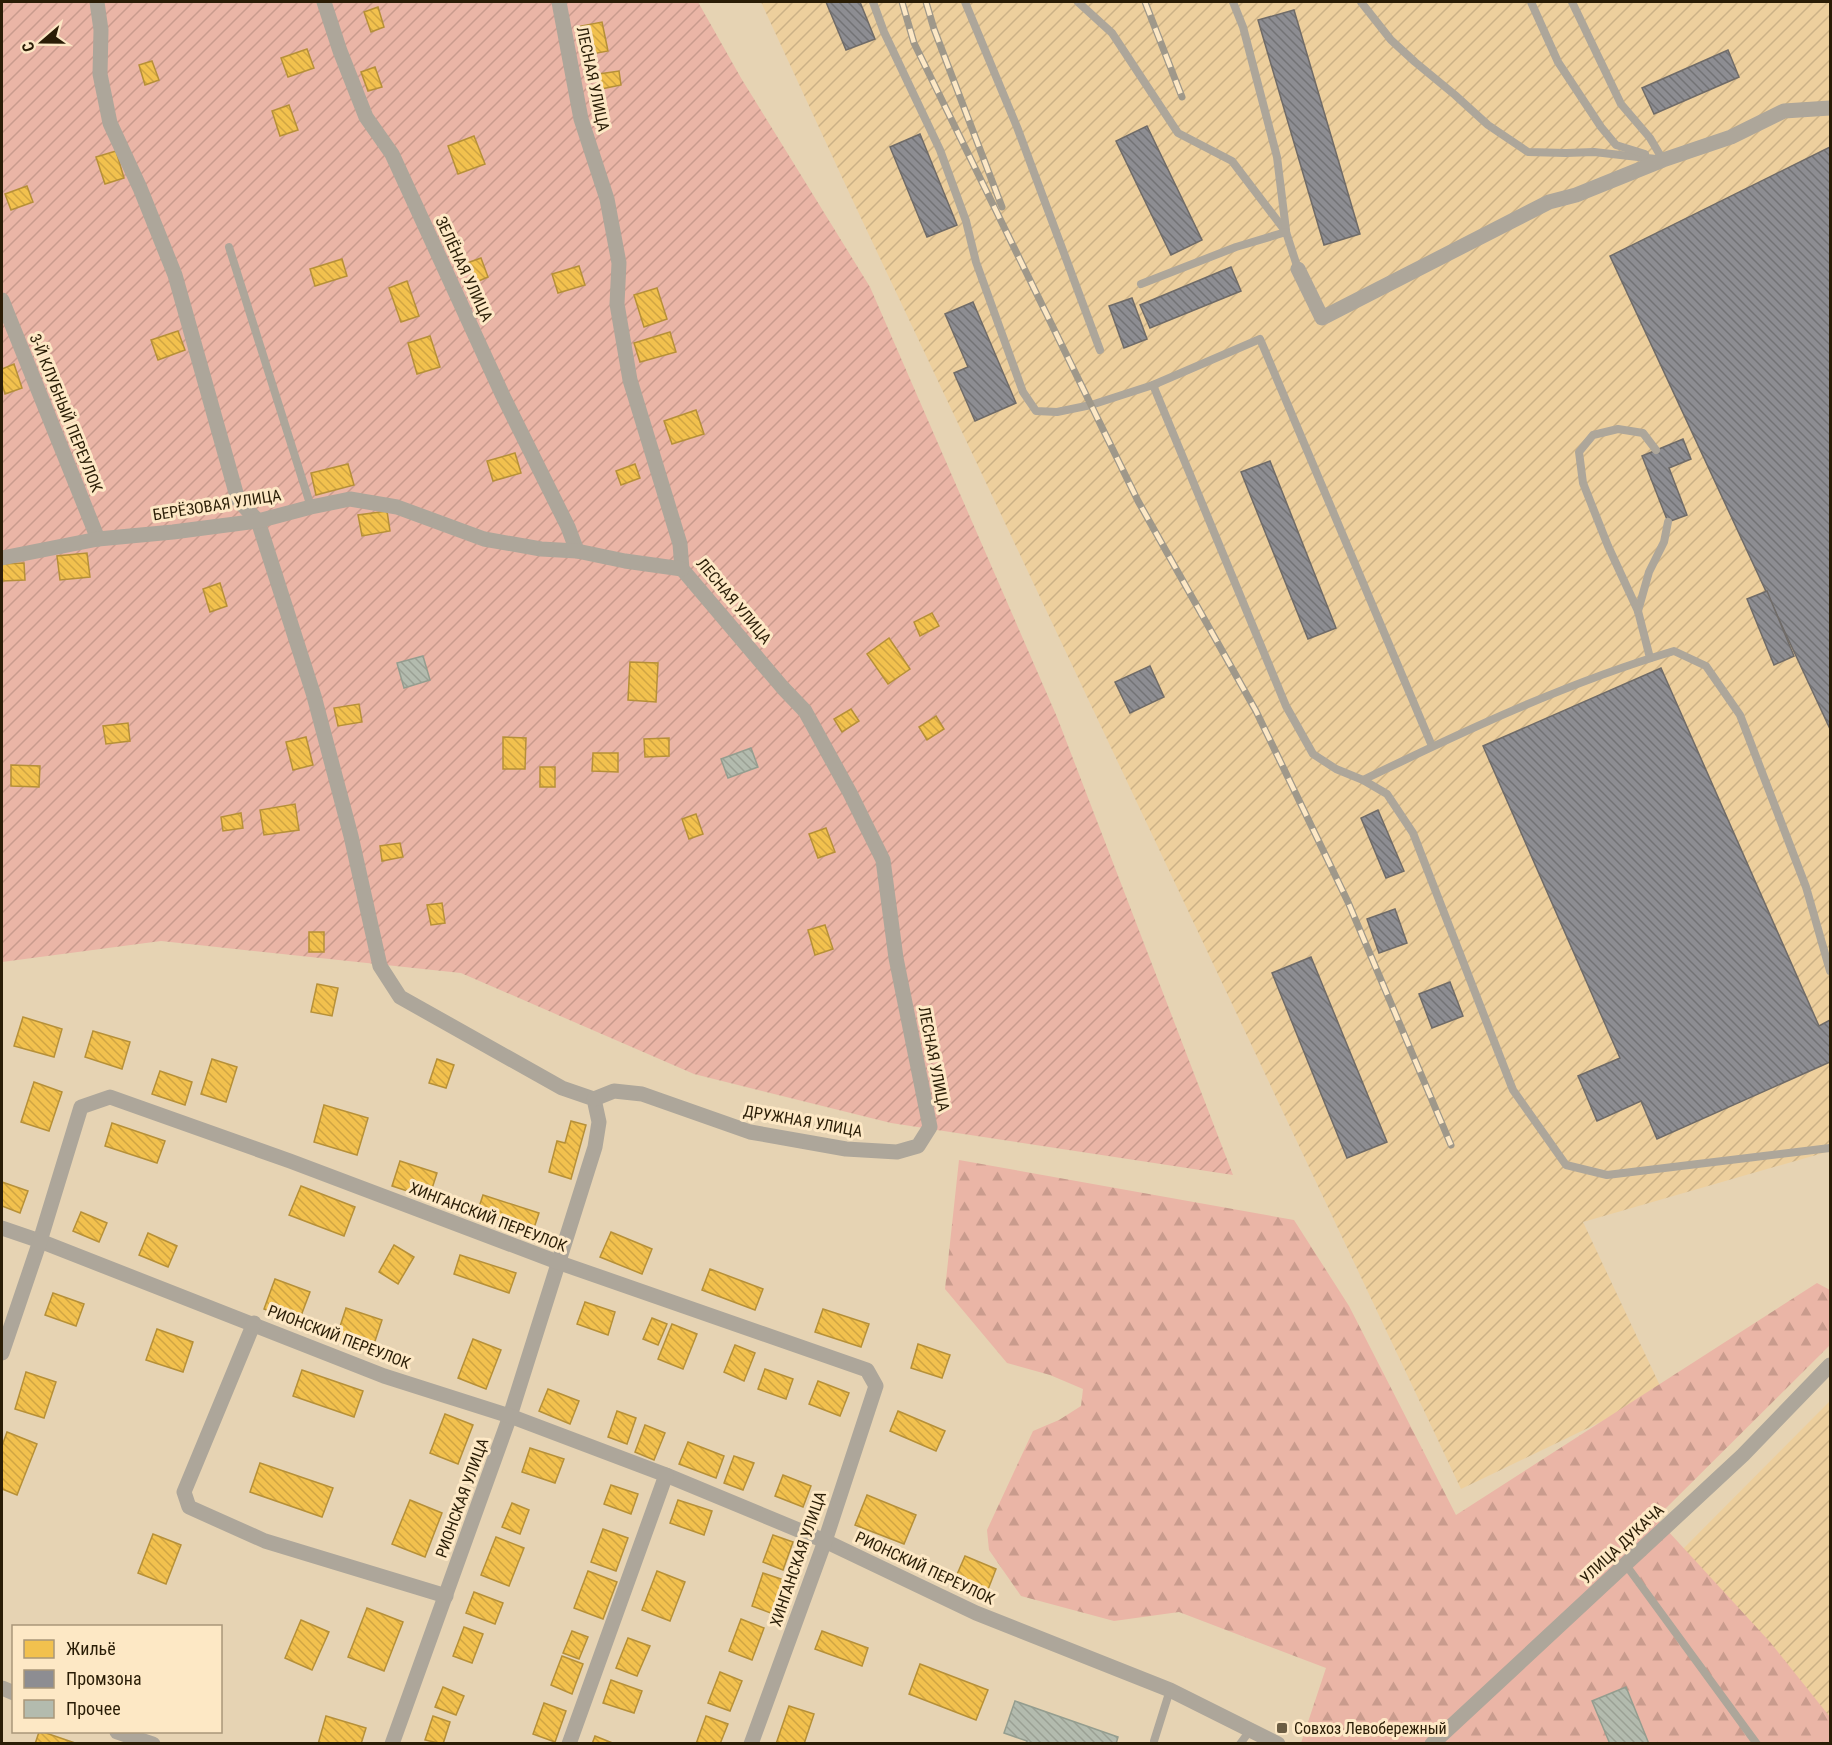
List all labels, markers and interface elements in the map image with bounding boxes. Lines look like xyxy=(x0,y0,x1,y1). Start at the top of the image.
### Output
north arrow xyxy=(12,12,72,72)
street label: ЛЕСНАЯ УЛИЦА xyxy=(573,25,613,133)
text: С xyxy=(18,39,39,54)
street label: ЗЕЛЁНАЯ УЛИЦА xyxy=(431,213,497,325)
street label: 3-Й КЛУБНЫЙ ПЕРЕУЛОК xyxy=(26,331,106,495)
street label: БЕРЁЗОВАЯ УЛИЦА xyxy=(151,485,283,525)
street label: ЛЕСНАЯ УЛИЦА xyxy=(692,554,776,648)
street label: ЛЕСНАЯ УЛИЦА xyxy=(915,1005,953,1113)
street label: ДРУЖНАЯ УЛИЦА xyxy=(742,1101,864,1141)
street label: ХИНГАНСКИЙ ПЕРЕУЛОК xyxy=(407,1178,569,1256)
street label: РИОНСКИЙ ПЕРЕУЛОК xyxy=(265,1301,413,1373)
street label: РИОНСКАЯ УЛИЦА xyxy=(432,1436,492,1560)
street label: ХИНГАНСКАЯ УЛИЦА xyxy=(766,1489,830,1629)
street label: УЛИЦА ДУКАЧА xyxy=(1576,1500,1668,1588)
street label: РИОНСКИЙ ПЕРЕУЛОК xyxy=(852,1527,998,1609)
legend xyxy=(12,1625,222,1733)
text: Жильё xyxy=(66,1638,116,1659)
text: Промзона xyxy=(66,1668,142,1689)
text: Прочее xyxy=(66,1698,121,1719)
place label: Совхоз Левобережный xyxy=(1294,1719,1447,1738)
marker: Совхоз Левобережный xyxy=(1275,1721,1289,1735)

